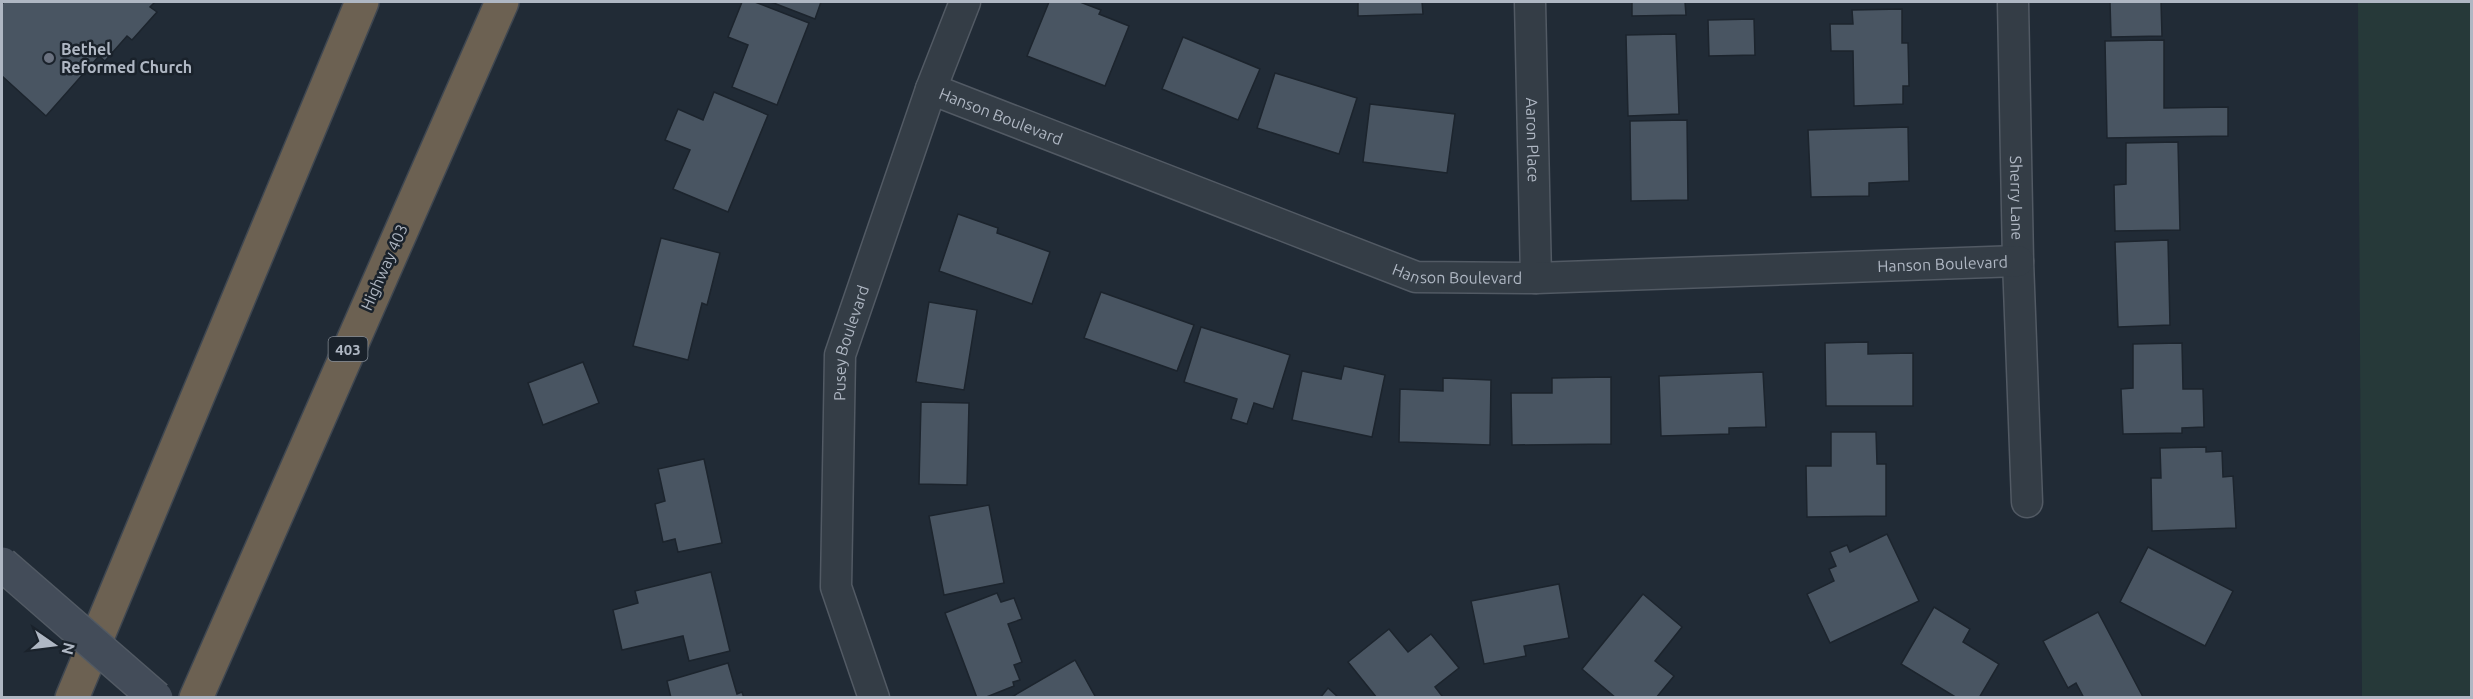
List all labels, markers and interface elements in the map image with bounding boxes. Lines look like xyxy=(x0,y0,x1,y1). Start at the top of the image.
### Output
place label: Bethel Reformed Church xyxy=(61,40,192,76)
marker: Bethel Reformed Church xyxy=(42,51,56,65)
street label: Hanson Boulevard xyxy=(937,84,1065,148)
street label: Aaron Place xyxy=(1523,97,1543,183)
street label: Sherry Lane xyxy=(2007,155,2027,240)
street label: Highway 403 xyxy=(357,221,411,313)
street label: Hanson Boulevard xyxy=(1877,252,2008,275)
street label: Hanson Boulevard xyxy=(1390,260,1522,287)
street label: Pusey Boulevard xyxy=(830,283,872,401)
road number: 403 xyxy=(328,337,368,361)
north arrow xyxy=(24,615,84,675)
text: N xyxy=(58,641,79,657)

